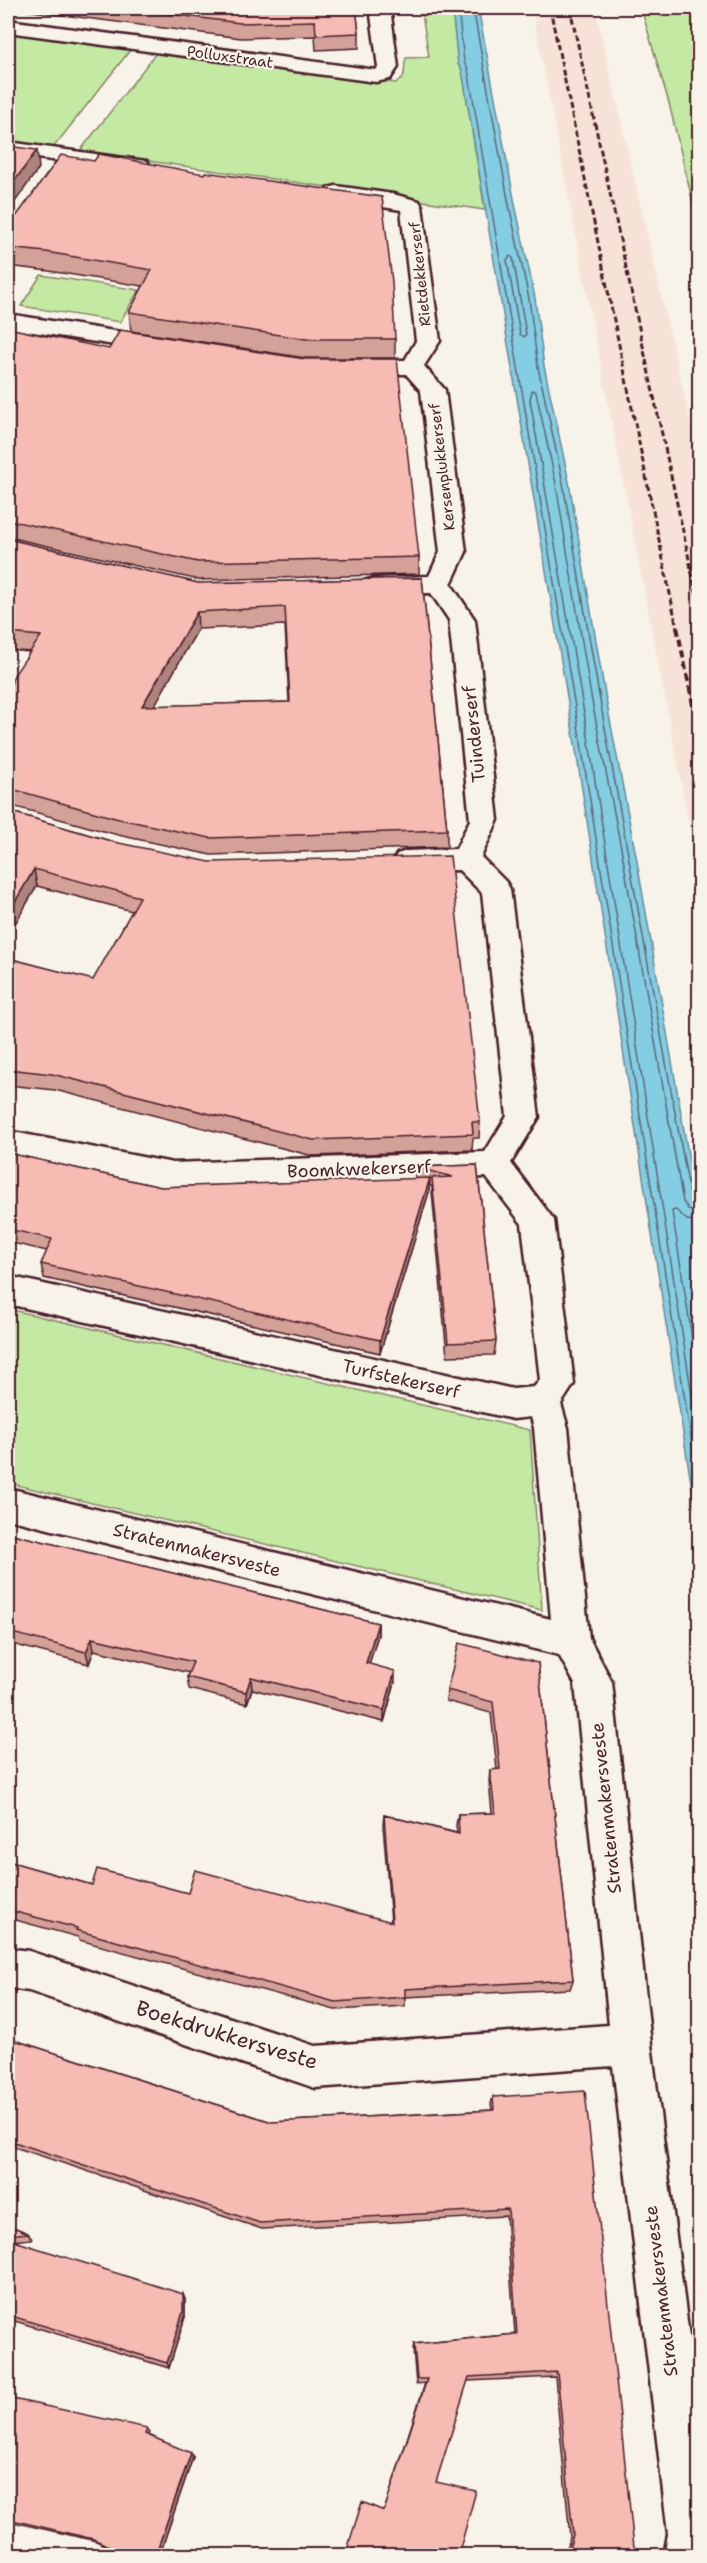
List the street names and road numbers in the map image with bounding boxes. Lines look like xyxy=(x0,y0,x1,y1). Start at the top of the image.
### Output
street label: Polluxstraat xyxy=(185,41,275,73)
street label: Rietdekkerserf xyxy=(405,220,435,327)
street label: Kersenplukkerserf xyxy=(424,402,460,532)
street label: Tuinderserf xyxy=(457,684,491,784)
street label: Boomkwekerserf xyxy=(287,1154,432,1184)
street label: Turfstekerserf xyxy=(340,1354,463,1404)
street label: Stratenmakersveste xyxy=(111,1518,283,1582)
street label: Stratenmakersveste xyxy=(585,1721,627,1895)
street label: Boekdrukkersveste xyxy=(133,1994,321,2076)
street label: Stratenmakersveste xyxy=(639,2204,683,2378)

